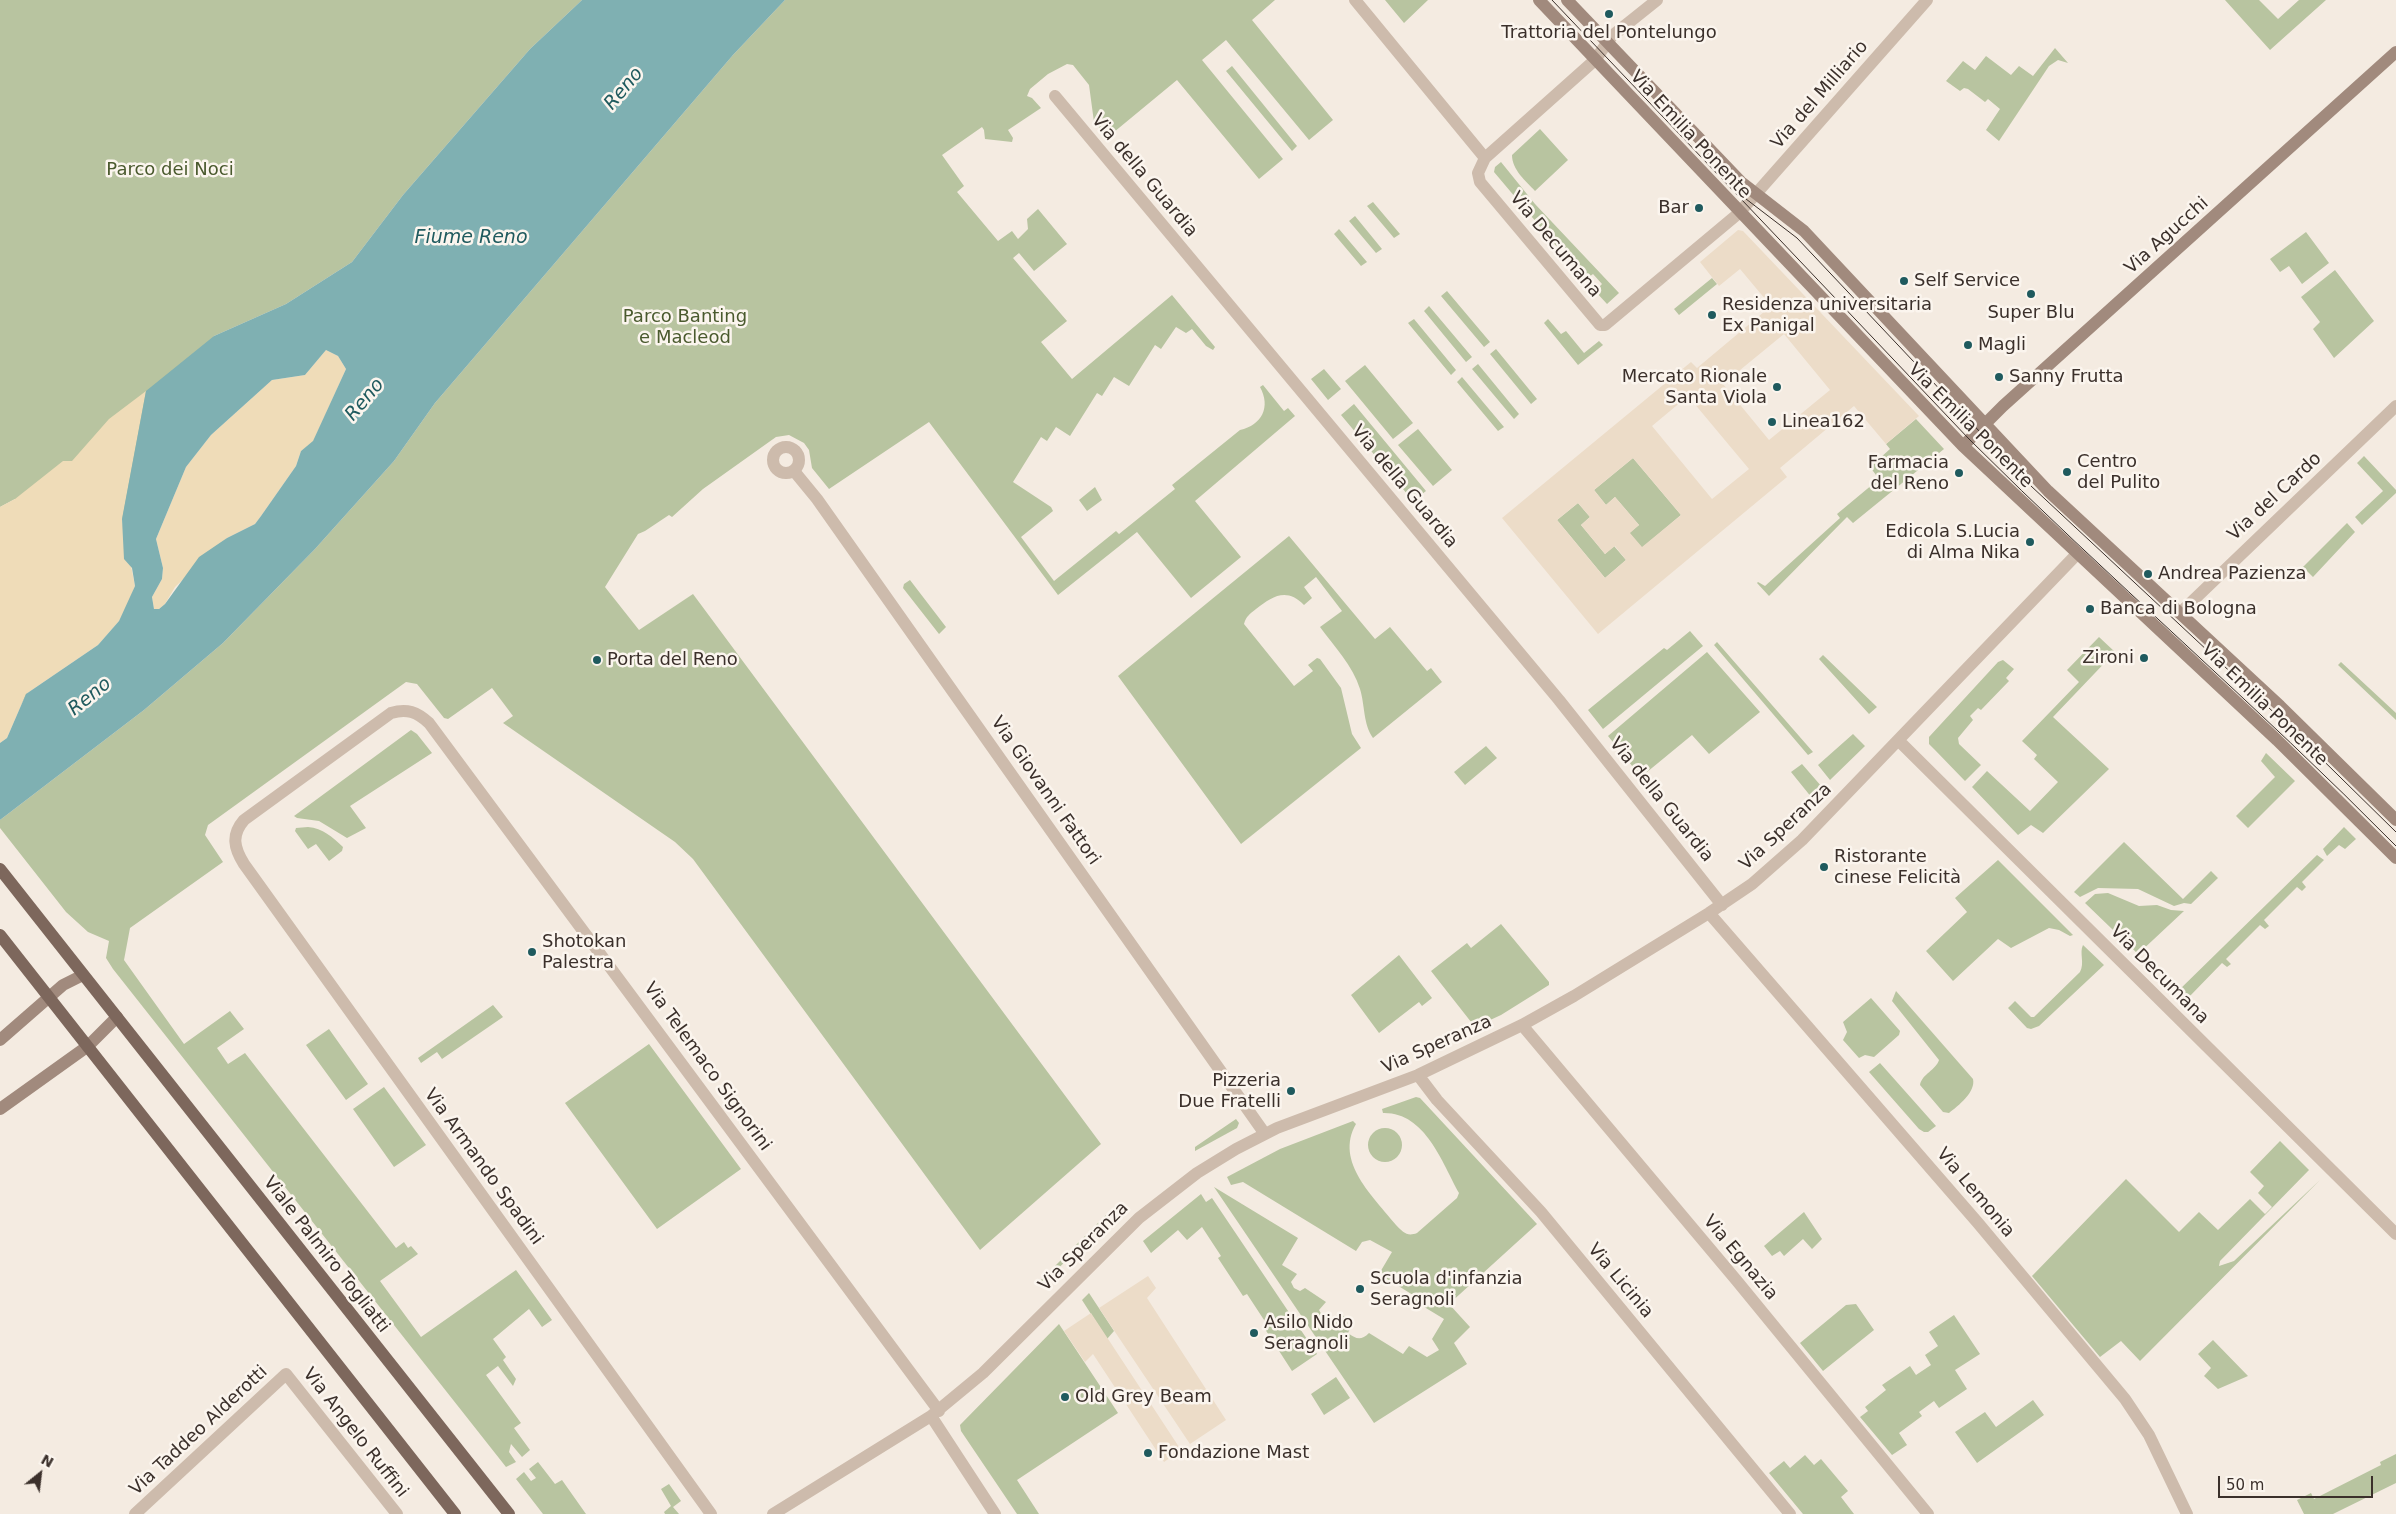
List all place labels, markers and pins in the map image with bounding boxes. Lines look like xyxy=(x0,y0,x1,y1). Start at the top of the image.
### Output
marker: Trattoria del Pontelungo xyxy=(1603,8,1615,20)
place label: Trattoria del Pontelungo xyxy=(1501,22,1717,44)
place label: Bar xyxy=(1658,197,1689,219)
marker: Bar xyxy=(1693,202,1705,214)
place label: Self Service xyxy=(1914,270,2020,292)
marker: Self Service xyxy=(1898,275,1910,287)
marker: Super Blu xyxy=(2025,288,2037,300)
place label: Residenza universitaria Ex Panigal xyxy=(1722,294,1932,336)
place label: Super Blu xyxy=(1987,302,2075,324)
marker: Residenza universitaria Ex Panigal xyxy=(1706,309,1718,321)
place label: Magli xyxy=(1978,334,2026,356)
marker: Magli xyxy=(1962,339,1974,351)
place label: Mercato Rionale Santa Viola xyxy=(1622,366,1767,408)
place label: Sanny Frutta xyxy=(2009,366,2124,388)
marker: Sanny Frutta xyxy=(1993,371,2005,383)
marker: Mercato Rionale Santa Viola xyxy=(1771,381,1783,393)
place label: Linea162 xyxy=(1782,411,1865,433)
marker: Linea162 xyxy=(1766,416,1778,428)
place label: Centro del Pulito xyxy=(2077,451,2160,494)
place label: Farmacia del Reno xyxy=(1868,452,1949,494)
marker: Centro del Pulito xyxy=(2061,466,2073,478)
marker: Farmacia del Reno xyxy=(1953,467,1965,479)
place label: Edicola S.Lucia di Alma Nika xyxy=(1885,521,2020,564)
marker: Edicola S.Lucia di Alma Nika xyxy=(2024,536,2036,548)
place label: Andrea Pazienza xyxy=(2158,563,2306,585)
marker: Andrea Pazienza xyxy=(2142,568,2154,580)
place label: Banca di Bologna xyxy=(2100,598,2257,620)
marker: Banca di Bologna xyxy=(2084,603,2096,615)
place label: Zironi xyxy=(2082,647,2134,669)
place label: Porta del Reno xyxy=(607,649,738,671)
marker: Zironi xyxy=(2138,652,2150,664)
marker: Porta del Reno xyxy=(591,654,603,666)
place label: Ristorante cinese Felicità xyxy=(1834,846,1961,889)
marker: Ristorante cinese Felicità xyxy=(1818,861,1830,873)
place label: Shotokan Palestra xyxy=(542,931,626,974)
marker: Shotokan Palestra xyxy=(526,946,538,958)
place label: Pizzeria Due Fratelli xyxy=(1178,1070,1281,1112)
marker: Pizzeria Due Fratelli xyxy=(1285,1085,1297,1097)
place label: Scuola d'infanzia Seragnoli xyxy=(1370,1268,1523,1310)
marker: Scuola d'infanzia Seragnoli xyxy=(1354,1283,1366,1295)
place label: Asilo Nido Seragnoli xyxy=(1264,1312,1353,1355)
marker: Asilo Nido Seragnoli xyxy=(1248,1327,1260,1339)
place label: Old Grey Beam xyxy=(1075,1386,1212,1408)
marker: Old Grey Beam xyxy=(1059,1391,1071,1403)
place label: Fondazione Mast xyxy=(1158,1442,1309,1464)
marker: Fondazione Mast xyxy=(1142,1447,1154,1459)

